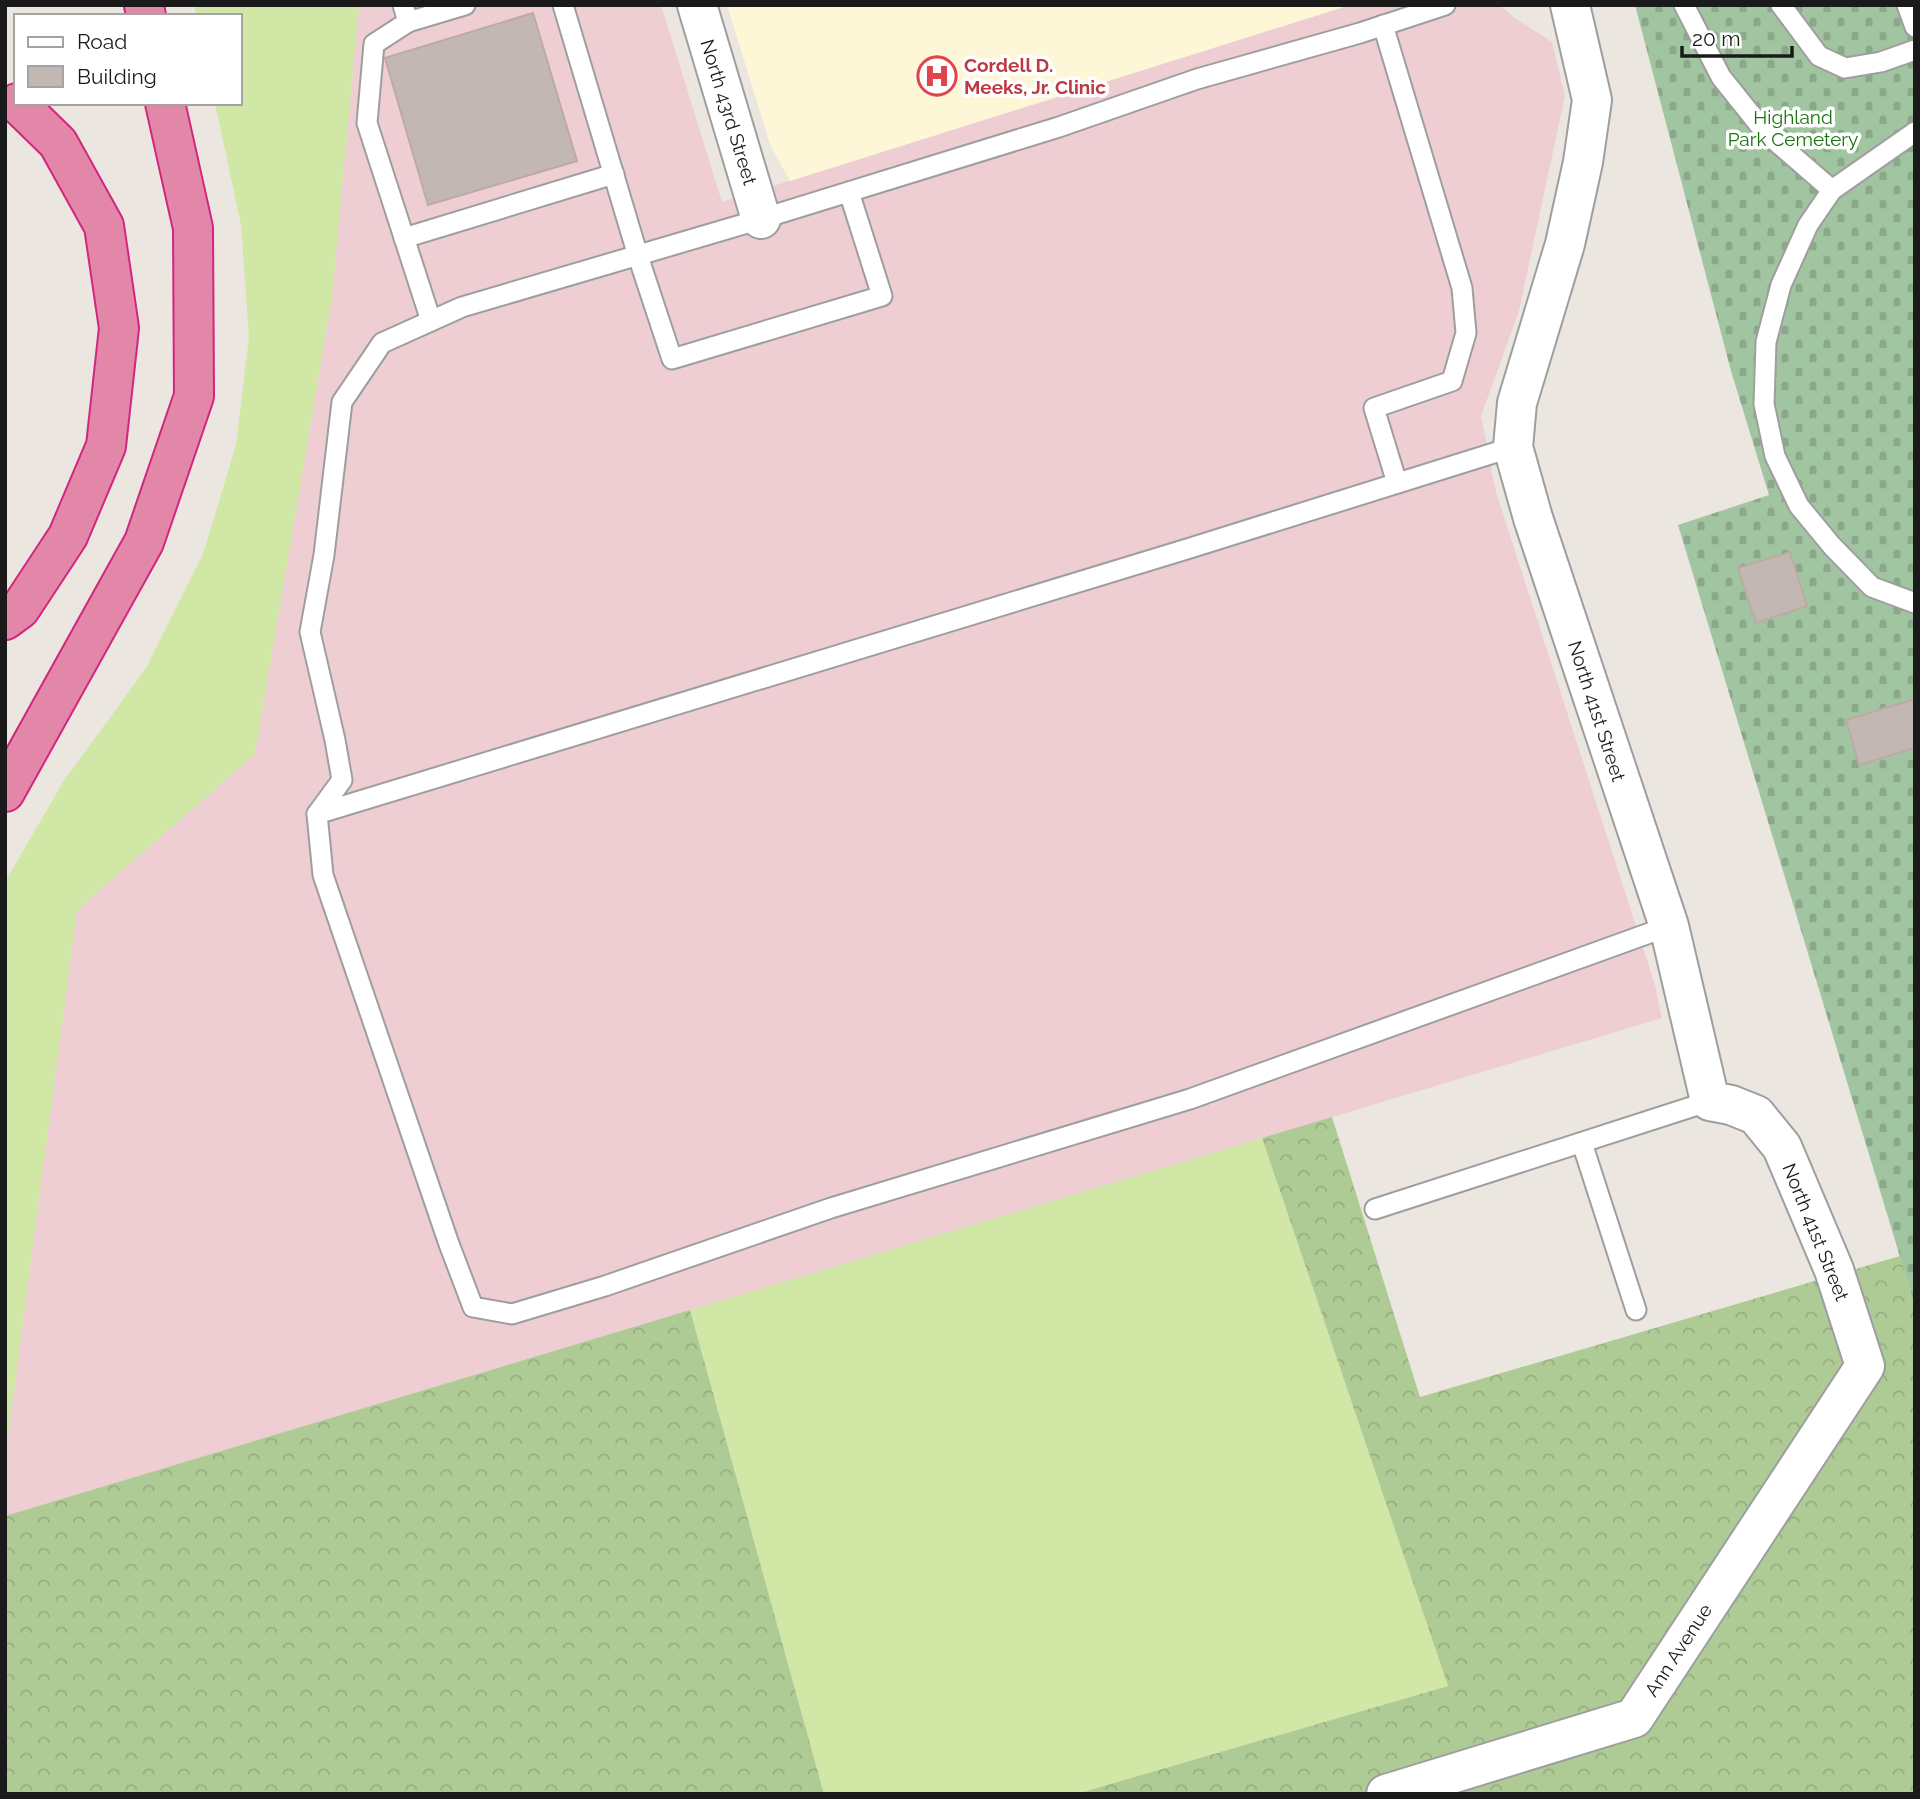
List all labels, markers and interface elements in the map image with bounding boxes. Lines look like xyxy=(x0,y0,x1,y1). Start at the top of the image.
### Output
legend xyxy=(14,14,242,105)
scale bar xyxy=(1682,14,1792,58)
text: 20 m xyxy=(1692,26,1740,51)
text: Road xyxy=(77,29,127,54)
street label: North 43rd Street xyxy=(696,37,762,188)
place label: Cordell D. Meeks, Jr. Clinic xyxy=(964,54,1106,98)
hospital icon: Cordell D. Meeks, Jr. Clinic xyxy=(916,55,958,97)
text: Building xyxy=(77,64,157,89)
park label: Highland Park Cemetery xyxy=(1728,106,1858,150)
street label: North 41st Street xyxy=(1564,638,1630,785)
street label: North 41st Street xyxy=(1778,1160,1854,1305)
street label: Ann Avenue xyxy=(1640,1600,1716,1700)

